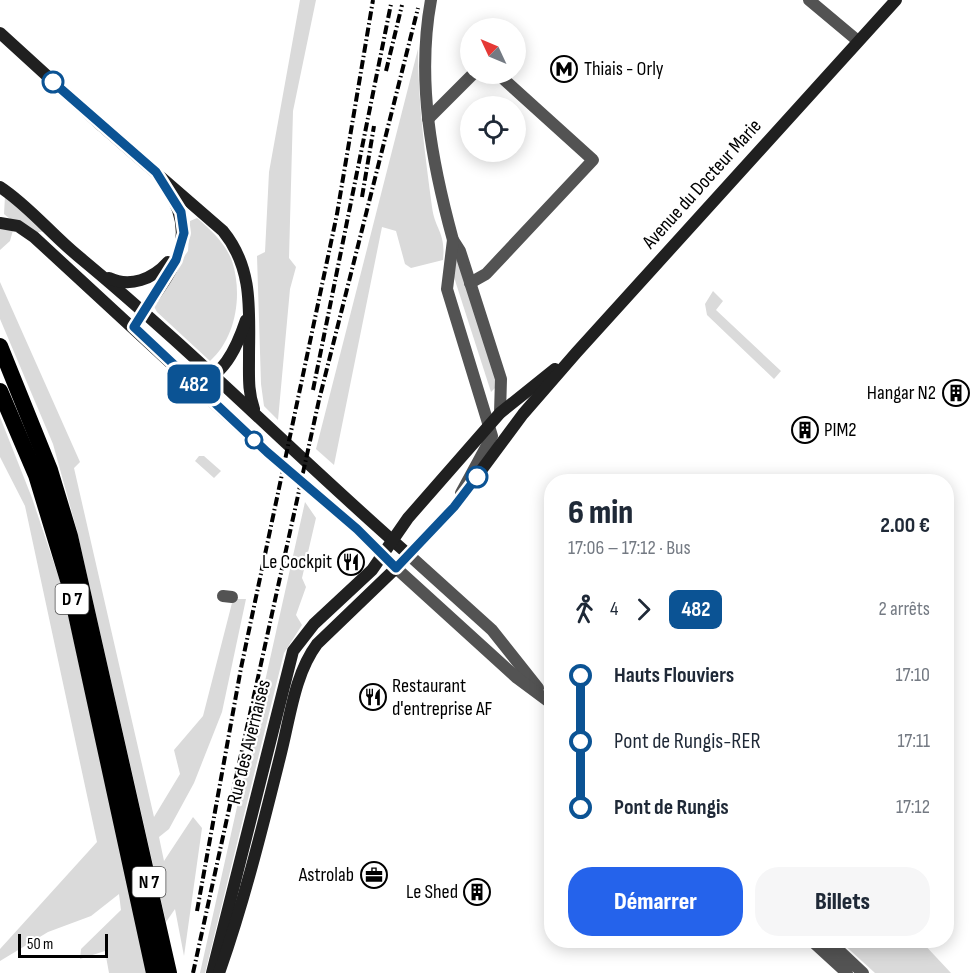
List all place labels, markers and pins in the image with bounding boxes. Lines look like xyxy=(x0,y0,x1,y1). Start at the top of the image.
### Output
metro station icon: Thiais - Orly xyxy=(549,54,579,84)
place label: Thiais - Orly xyxy=(584,57,664,81)
unlabelled marker xyxy=(42,71,64,93)
building icon: Hangar N2 xyxy=(941,378,971,408)
place label: Hangar N2 xyxy=(867,381,936,405)
building icon: PIM2 xyxy=(790,415,820,445)
place label: PIM2 xyxy=(824,418,857,442)
unlabelled marker xyxy=(245,431,263,449)
unlabelled marker xyxy=(466,466,488,488)
restaurant icon: Le Cockpit xyxy=(336,547,366,577)
place label: Le Cockpit xyxy=(262,550,332,574)
place label: Restaurant d'entreprise AF xyxy=(392,674,492,721)
restaurant icon: Restaurant d'entreprise AF xyxy=(358,682,388,712)
office icon: Astrolab xyxy=(359,860,389,890)
place label: Astrolab xyxy=(298,863,354,887)
building icon: Le Shed xyxy=(462,877,492,907)
place label: Le Shed xyxy=(406,880,458,904)

